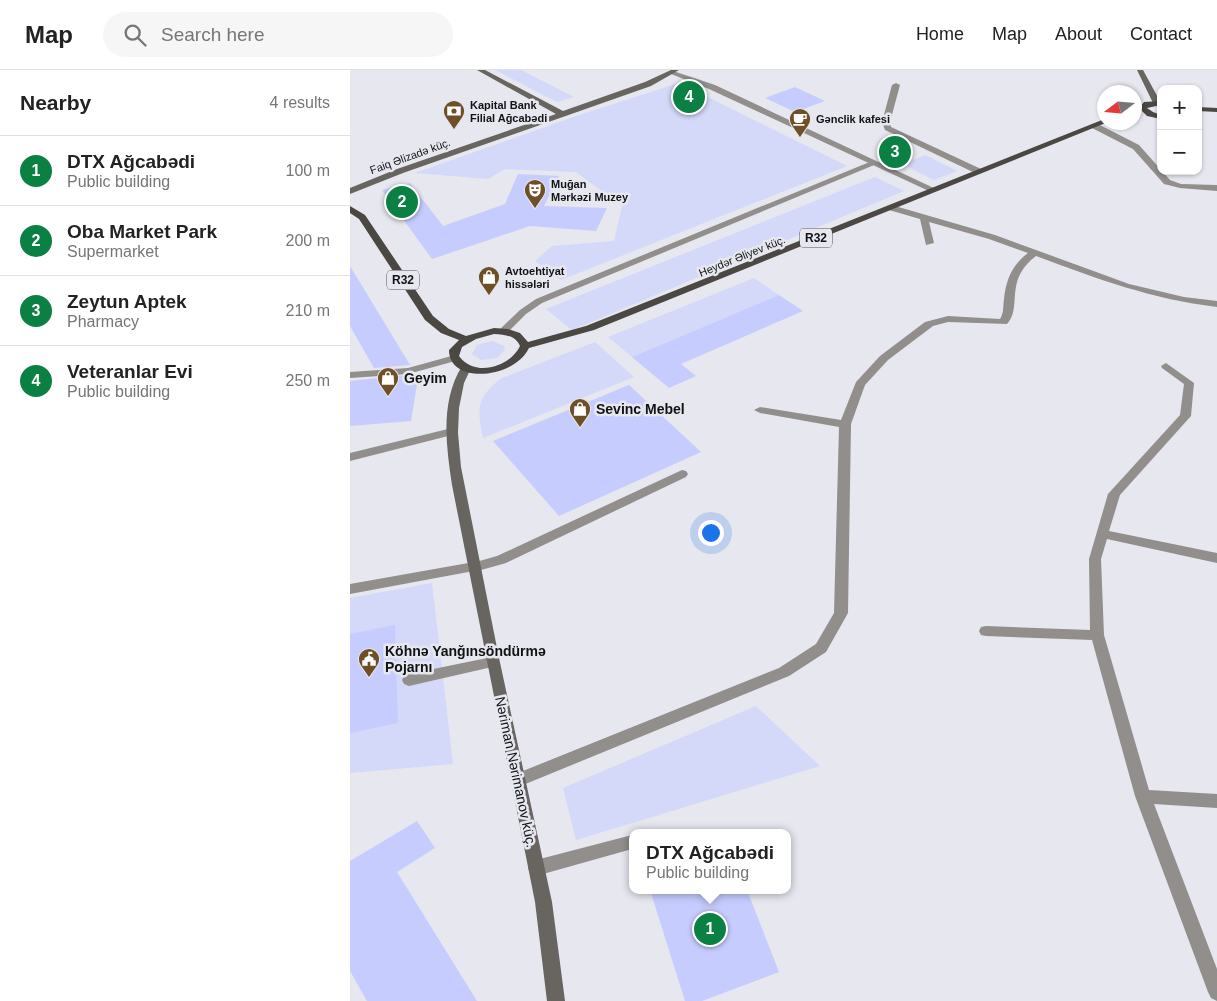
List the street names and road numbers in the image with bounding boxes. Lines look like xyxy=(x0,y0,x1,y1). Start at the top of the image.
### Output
street label: Faiq Əlizadə küç. xyxy=(368,136,452,176)
road number: R32 xyxy=(800,228,832,248)
street label: Heydər Əliyev küç. xyxy=(697,233,787,279)
road number: R32 xyxy=(387,270,419,290)
street label: Nəriman Nərimanov küç. xyxy=(492,695,540,849)

